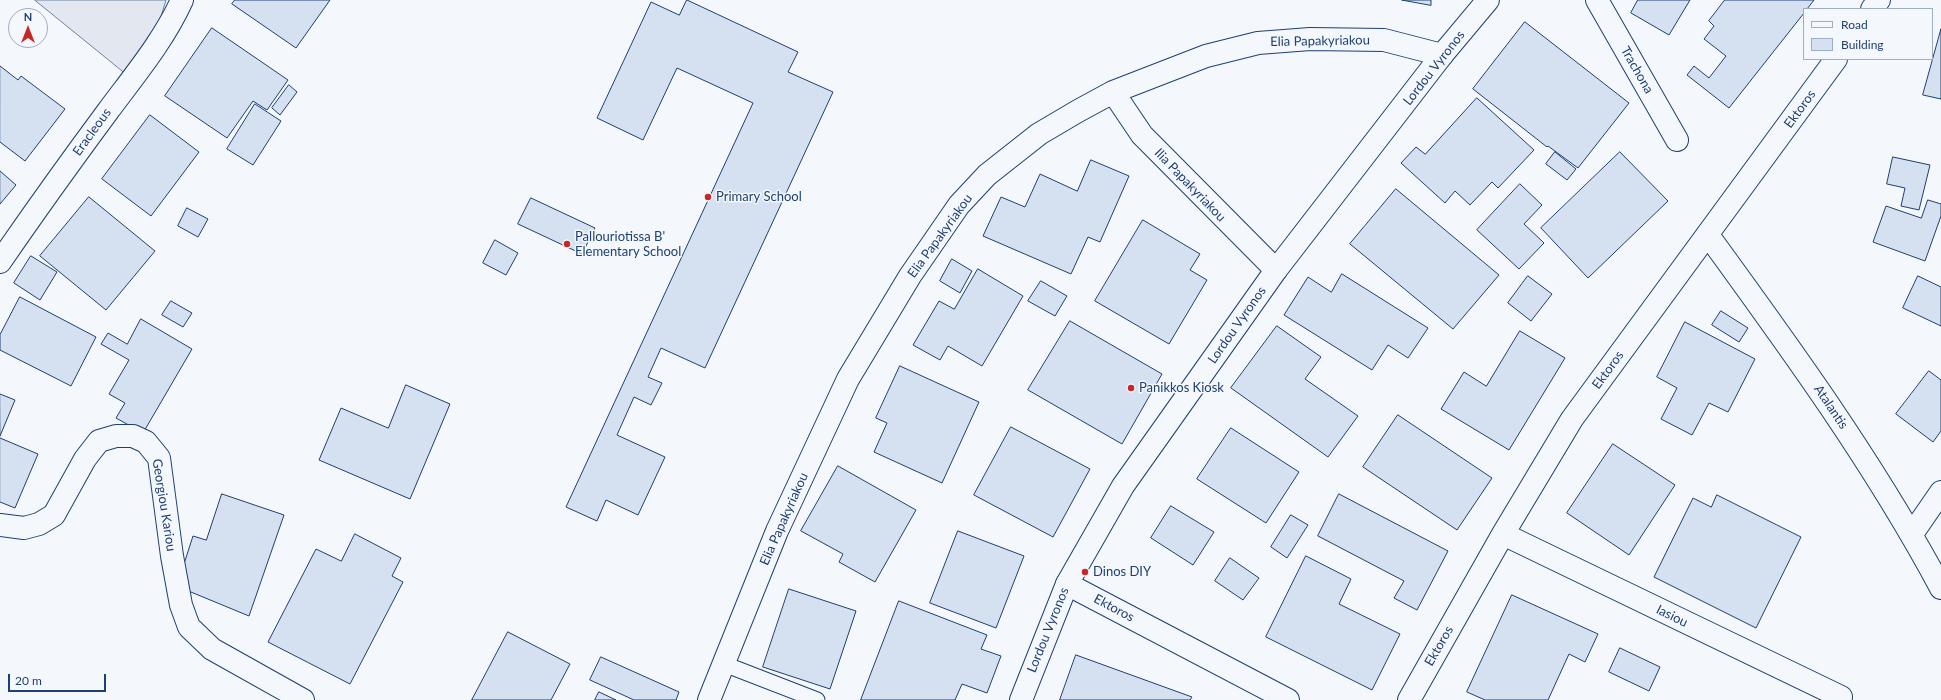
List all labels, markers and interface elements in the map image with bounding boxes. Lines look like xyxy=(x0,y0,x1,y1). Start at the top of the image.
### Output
north arrow xyxy=(8,8,48,48)
legend xyxy=(1803,8,1933,60)
text: N xyxy=(24,10,32,23)
text: Road xyxy=(1841,17,1868,32)
street label: Lordou Vyronos xyxy=(1400,28,1468,108)
street label: Elia Papakyriakou xyxy=(1270,32,1370,50)
text: Building xyxy=(1841,37,1884,52)
street label: Trachona xyxy=(1617,44,1657,96)
street label: Ektoros xyxy=(1781,87,1819,131)
street label: Eracleous xyxy=(70,105,114,159)
street label: Ilia Papakyriakou xyxy=(1151,145,1229,225)
place label: Primary School xyxy=(716,189,802,205)
street label: Elia Papakyriakou xyxy=(904,191,976,281)
marker: Primary School xyxy=(703,192,713,202)
place label: Pallouriotissa B' Elementary School xyxy=(575,229,681,260)
marker: Pallouriotissa B' Elementary School xyxy=(562,239,572,249)
street label: Lordou Vyronos xyxy=(1205,283,1269,367)
street label: Ektoros xyxy=(1589,348,1627,392)
place label: Panikkos Kiosk xyxy=(1139,380,1224,396)
street label: Atalantis xyxy=(1811,382,1851,432)
marker: Panikkos Kiosk xyxy=(1126,383,1136,393)
street label: Georgiou Kariou xyxy=(149,458,179,552)
street label: Elia Papakyriakou xyxy=(757,470,811,568)
place label: Dinos DIY xyxy=(1093,564,1151,580)
marker: Dinos DIY xyxy=(1080,567,1090,577)
street label: Lordou Vyronos xyxy=(1024,585,1072,675)
street label: Ektoros xyxy=(1091,591,1137,625)
street label: Iasiou xyxy=(1654,602,1690,630)
street label: Ektoros xyxy=(1421,623,1457,669)
scale bar xyxy=(10,666,108,692)
text: 20 m xyxy=(15,673,42,688)

